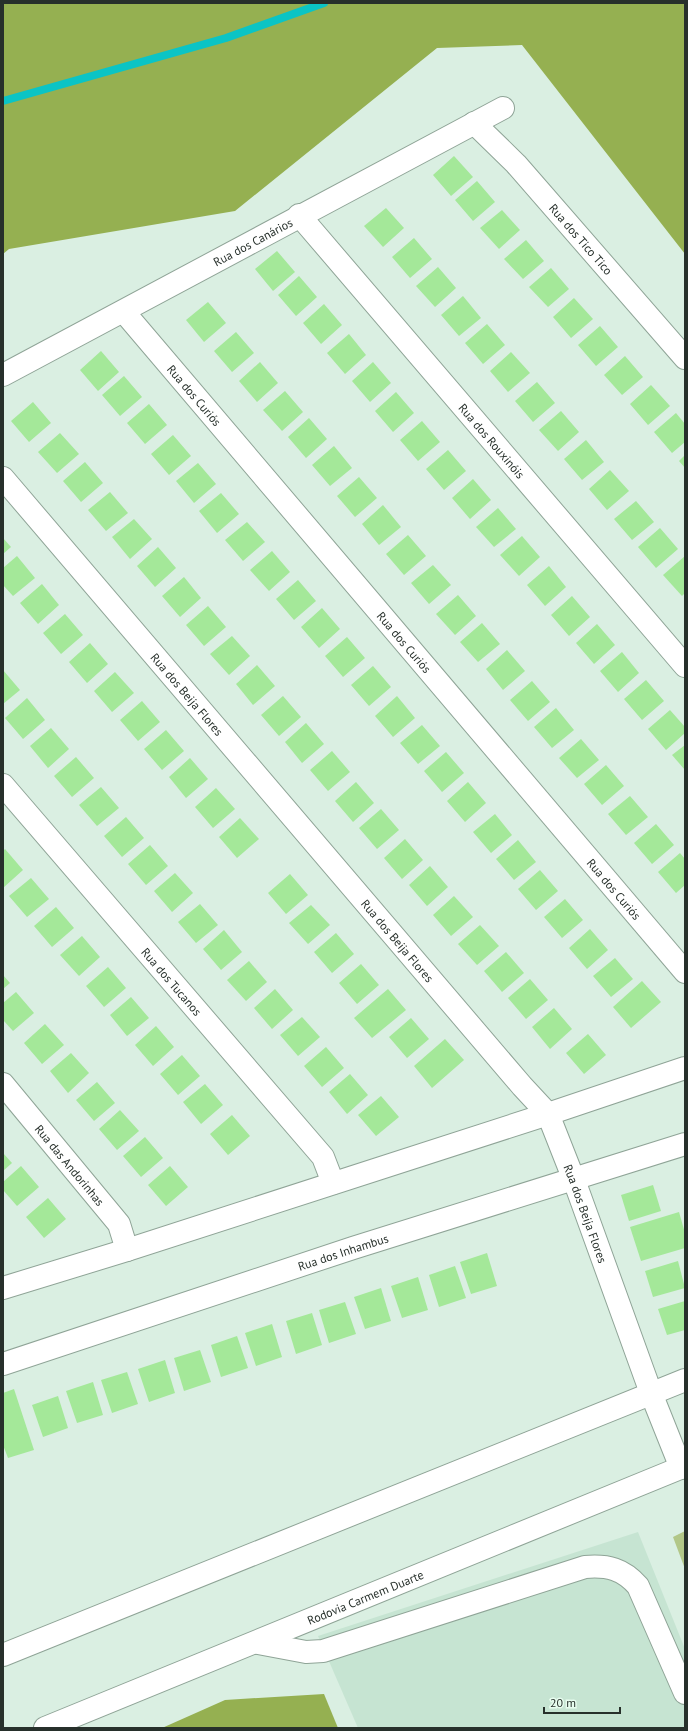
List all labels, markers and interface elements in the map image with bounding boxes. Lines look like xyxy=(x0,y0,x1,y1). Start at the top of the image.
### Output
street label: Rua dos Tico Tico xyxy=(546,200,616,277)
street label: Rua dos Canários xyxy=(210,214,295,269)
street label: Rua dos Curiós xyxy=(164,361,225,429)
street label: Rua dos Rouxinóis xyxy=(456,400,528,481)
street label: Rua dos Curiós xyxy=(374,608,435,676)
street label: Rua dos Beija Flores xyxy=(148,650,227,738)
street label: Rua dos Curiós xyxy=(584,855,645,923)
street label: Rua dos Beija Flores xyxy=(358,896,437,985)
street label: Rua dos Tucanos xyxy=(139,944,205,1018)
street label: Rua das Andorinhas xyxy=(32,1121,108,1209)
street label: Rua dos Beija Flores xyxy=(561,1162,611,1265)
street label: Rua dos Inhambus xyxy=(296,1230,390,1273)
street label: Rodovia Carmem Duarte xyxy=(305,1566,426,1627)
scale bar xyxy=(544,1689,620,1715)
text: 20 m xyxy=(550,1695,576,1710)

